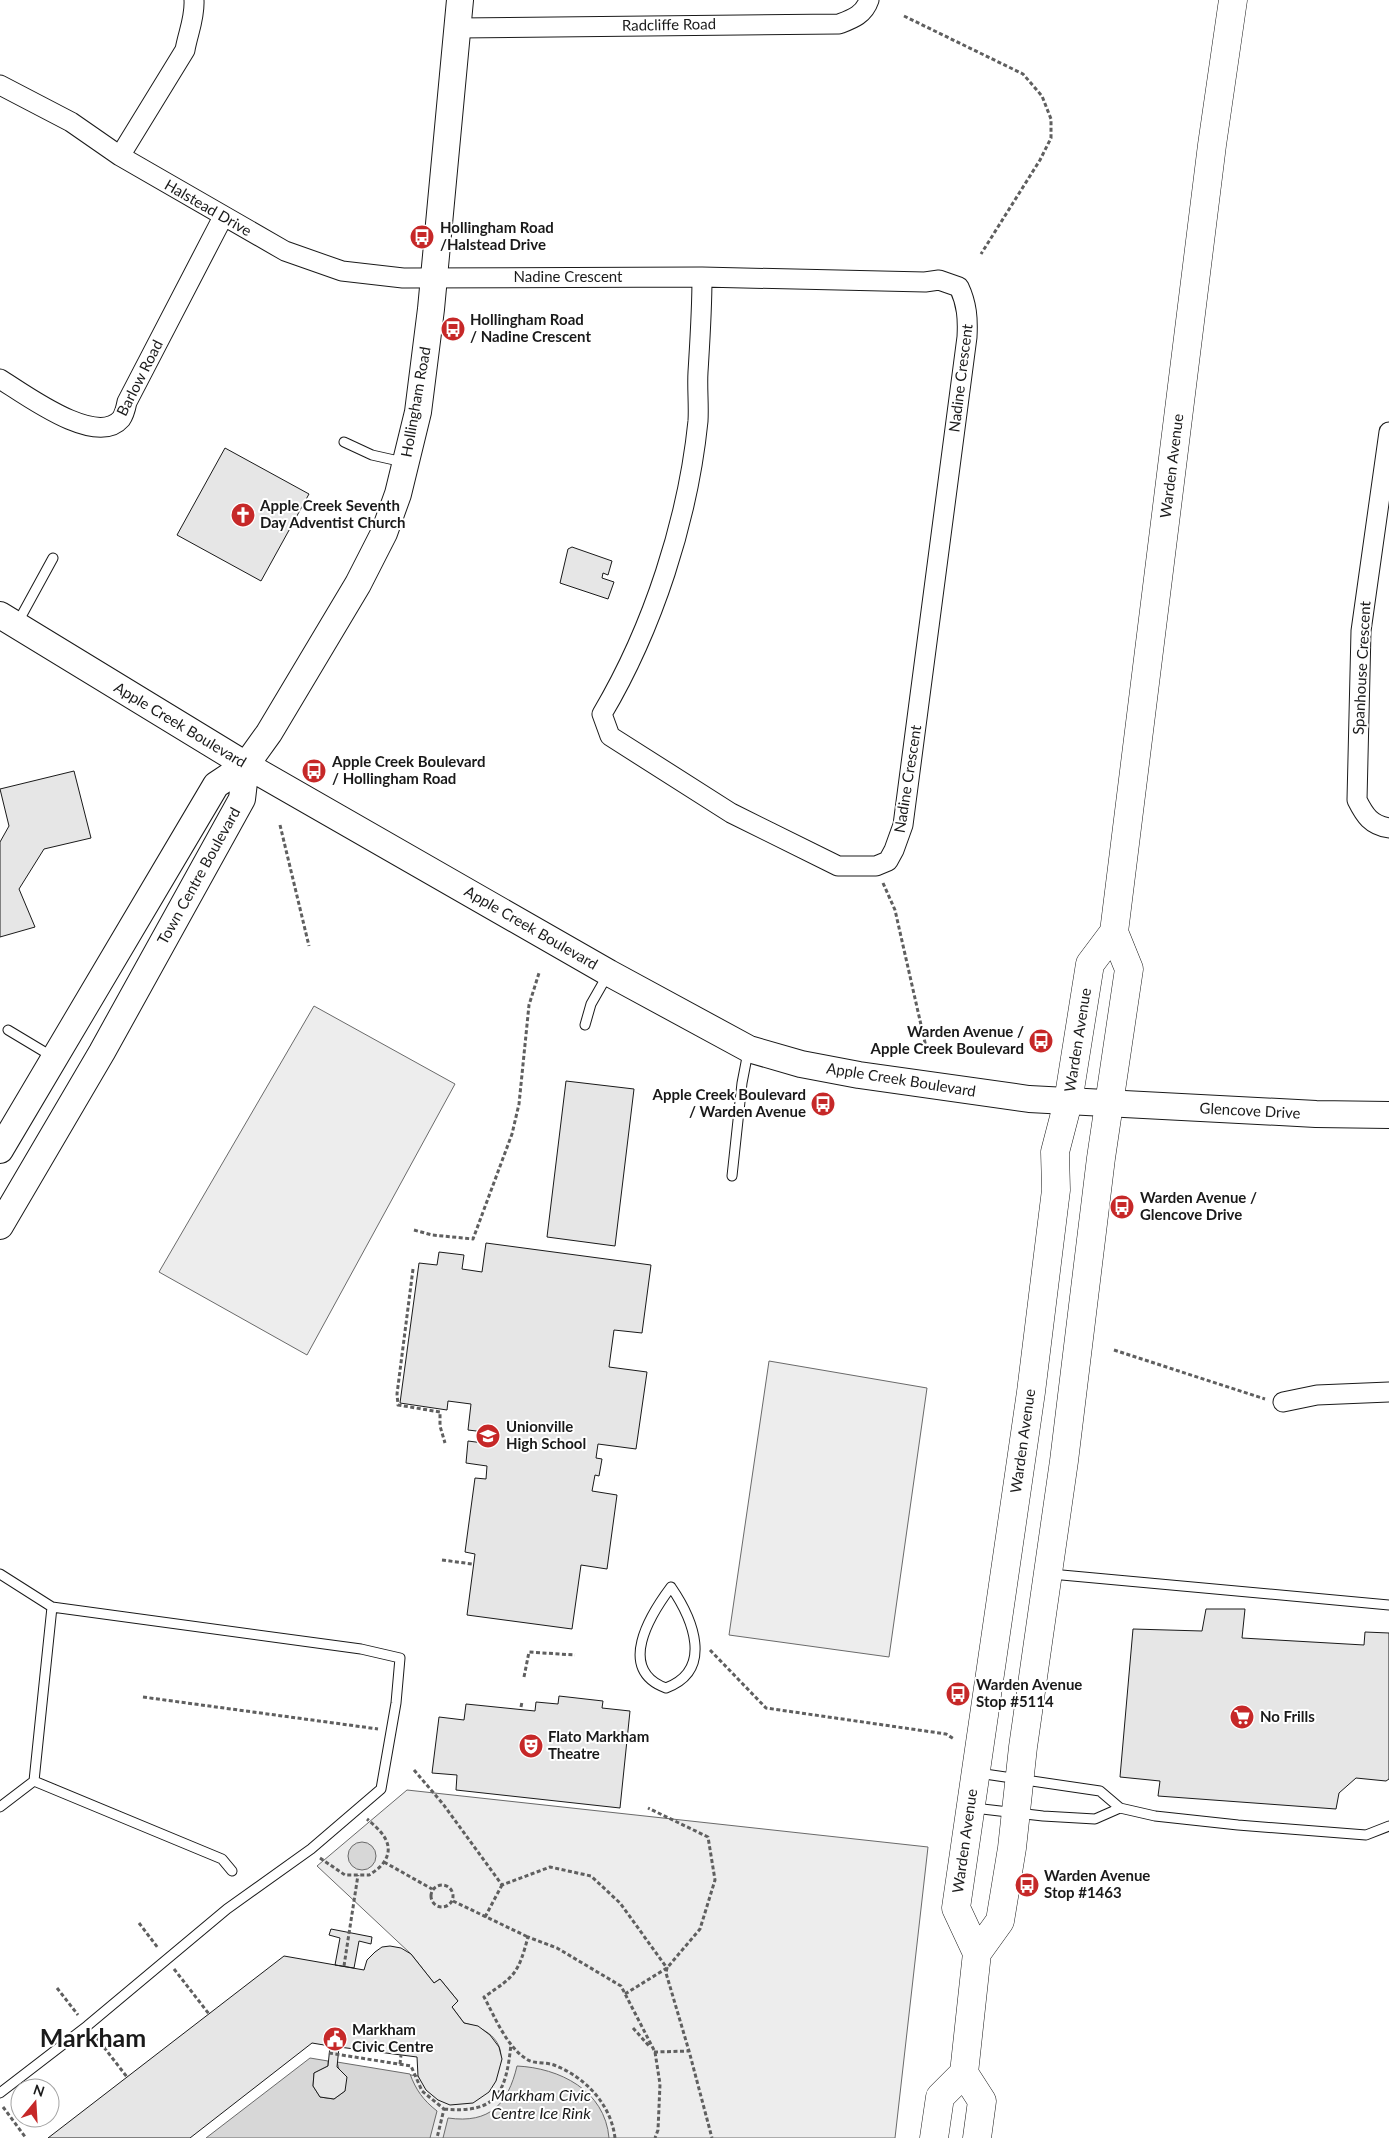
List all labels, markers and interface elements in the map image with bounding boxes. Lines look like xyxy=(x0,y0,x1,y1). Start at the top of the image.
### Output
street label: Radcliffe Road xyxy=(622,14,716,34)
street label: Halstead Drive xyxy=(162,175,255,239)
place label: Hollingham Road /Halstead Drive xyxy=(440,218,554,253)
bus stop icon: Hollingham Road /Halstead Drive xyxy=(409,224,435,250)
street label: Nadine Crescent xyxy=(514,267,623,285)
place label: Hollingham Road / Nadine Crescent xyxy=(470,310,591,345)
bus stop icon: Hollingham Road / Nadine Crescent xyxy=(440,316,466,342)
street label: Nadine Crescent xyxy=(944,322,976,433)
street label: Barlow Road xyxy=(112,336,166,419)
street label: Hollingham Road xyxy=(396,345,434,458)
street label: Warden Avenue xyxy=(1156,413,1186,519)
place label: Apple Creek Seventh Day Adventist Church xyxy=(259,496,406,531)
church icon: Apple Creek Seventh Day Adventist Church xyxy=(230,502,256,528)
street label: Spanhouse Crescent xyxy=(1349,600,1374,735)
street label: Apple Creek Boulevard xyxy=(111,678,250,771)
street label: Nadine Crescent xyxy=(890,723,925,834)
place label: Apple Creek Boulevard / Hollingham Road xyxy=(331,752,485,787)
bus stop icon: Apple Creek Boulevard / Hollingham Road xyxy=(301,758,327,784)
street label: Town Centre Boulevard xyxy=(153,804,243,947)
street label: Apple Creek Boulevard xyxy=(462,882,601,973)
street label: Warden Avenue xyxy=(1060,987,1094,1093)
place label: Warden Avenue / Apple Creek Boulevard xyxy=(870,1022,1024,1057)
bus stop icon: Warden Avenue / Apple Creek Boulevard xyxy=(1028,1028,1054,1054)
street label: Apple Creek Boulevard xyxy=(825,1058,977,1100)
place label: Apple Creek Boulevard / Warden Avenue xyxy=(652,1085,806,1120)
bus stop icon: Apple Creek Boulevard / Warden Avenue xyxy=(810,1091,836,1117)
street label: Glencove Drive xyxy=(1199,1098,1301,1122)
place label: Warden Avenue / Glencove Drive xyxy=(1140,1188,1257,1223)
bus stop icon: Warden Avenue / Glencove Drive xyxy=(1109,1194,1135,1220)
street label: Warden Avenue xyxy=(1006,1388,1038,1494)
place label: Unionville High School xyxy=(506,1417,586,1452)
school or university icon: Unionville High School xyxy=(475,1423,501,1449)
place label: Warden Avenue Stop #5114 xyxy=(976,1675,1082,1710)
bus stop icon: Warden Avenue Stop #5114 xyxy=(945,1681,971,1707)
supermarket icon: No Frills xyxy=(1229,1704,1255,1730)
place label: No Frills xyxy=(1260,1707,1315,1725)
place label: Flato Markham Theatre xyxy=(548,1727,649,1762)
theatre icon: Flato Markham Theatre xyxy=(518,1733,544,1759)
street label: Warden Avenue xyxy=(948,1788,980,1894)
place label: Warden Avenue Stop #1463 xyxy=(1044,1866,1150,1901)
bus stop icon: Warden Avenue Stop #1463 xyxy=(1014,1872,1040,1898)
place label: Markham Civic Centre xyxy=(352,2020,433,2055)
district label: Markham xyxy=(40,2022,146,2052)
public building icon: Markham Civic Centre xyxy=(322,2026,348,2052)
north arrow xyxy=(10,2078,60,2128)
text: N xyxy=(31,2080,47,2100)
water label: Markham Civic Centre Ice Rink xyxy=(491,2085,591,2122)

